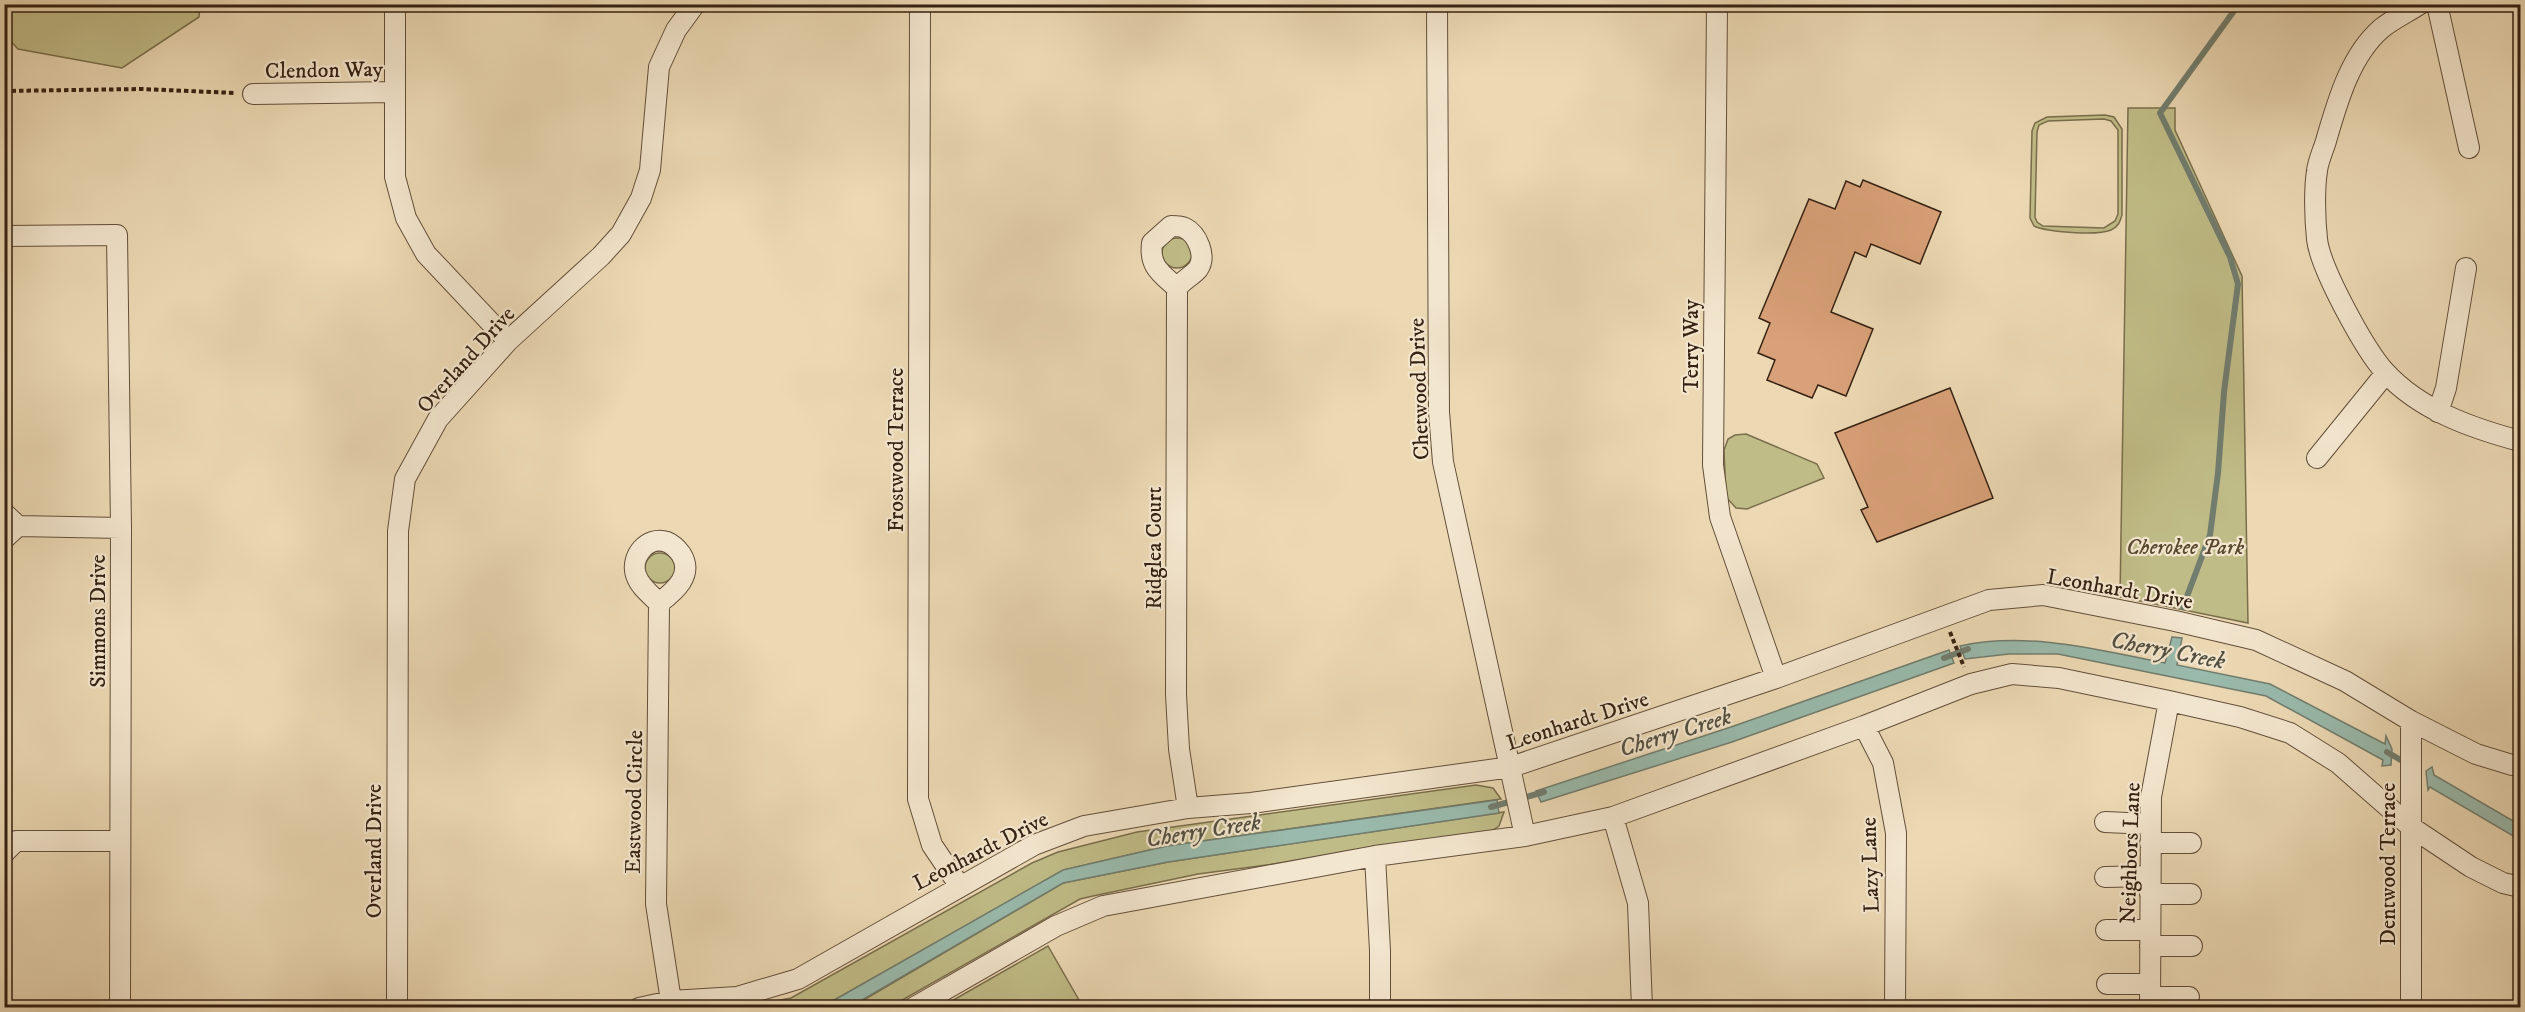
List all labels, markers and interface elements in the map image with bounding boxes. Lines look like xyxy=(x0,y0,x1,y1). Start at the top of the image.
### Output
street label: Clendon Way xyxy=(265,56,384,85)
street label: Terry Way xyxy=(1678,299,1705,393)
street label: Overland Drive xyxy=(411,301,521,419)
street label: Chetwood Drive xyxy=(1404,317,1435,461)
street label: Frostwood Terrace xyxy=(883,368,910,532)
street label: Ridglea Court xyxy=(1141,487,1168,609)
park label: Cherokee Park xyxy=(2126,534,2245,561)
street label: Simmons Drive xyxy=(85,554,112,688)
street label: Leonhardt Drive xyxy=(2045,563,2195,616)
water label: Cherry Creek xyxy=(2108,625,2228,677)
street label: Leonhardt Drive xyxy=(1503,686,1652,757)
water label: Cherry Creek xyxy=(1615,702,1735,764)
street label: Eastwood Circle xyxy=(620,730,649,874)
street label: Neighbors Lane xyxy=(2115,782,2146,924)
street label: Dentwood Terrace xyxy=(2375,783,2402,945)
street label: Overland Drive xyxy=(361,784,388,918)
street label: Leonhardt Drive xyxy=(909,806,1053,897)
water label: Cherry Creek xyxy=(1143,807,1263,855)
street label: Lazy Lane xyxy=(1855,817,1886,913)

